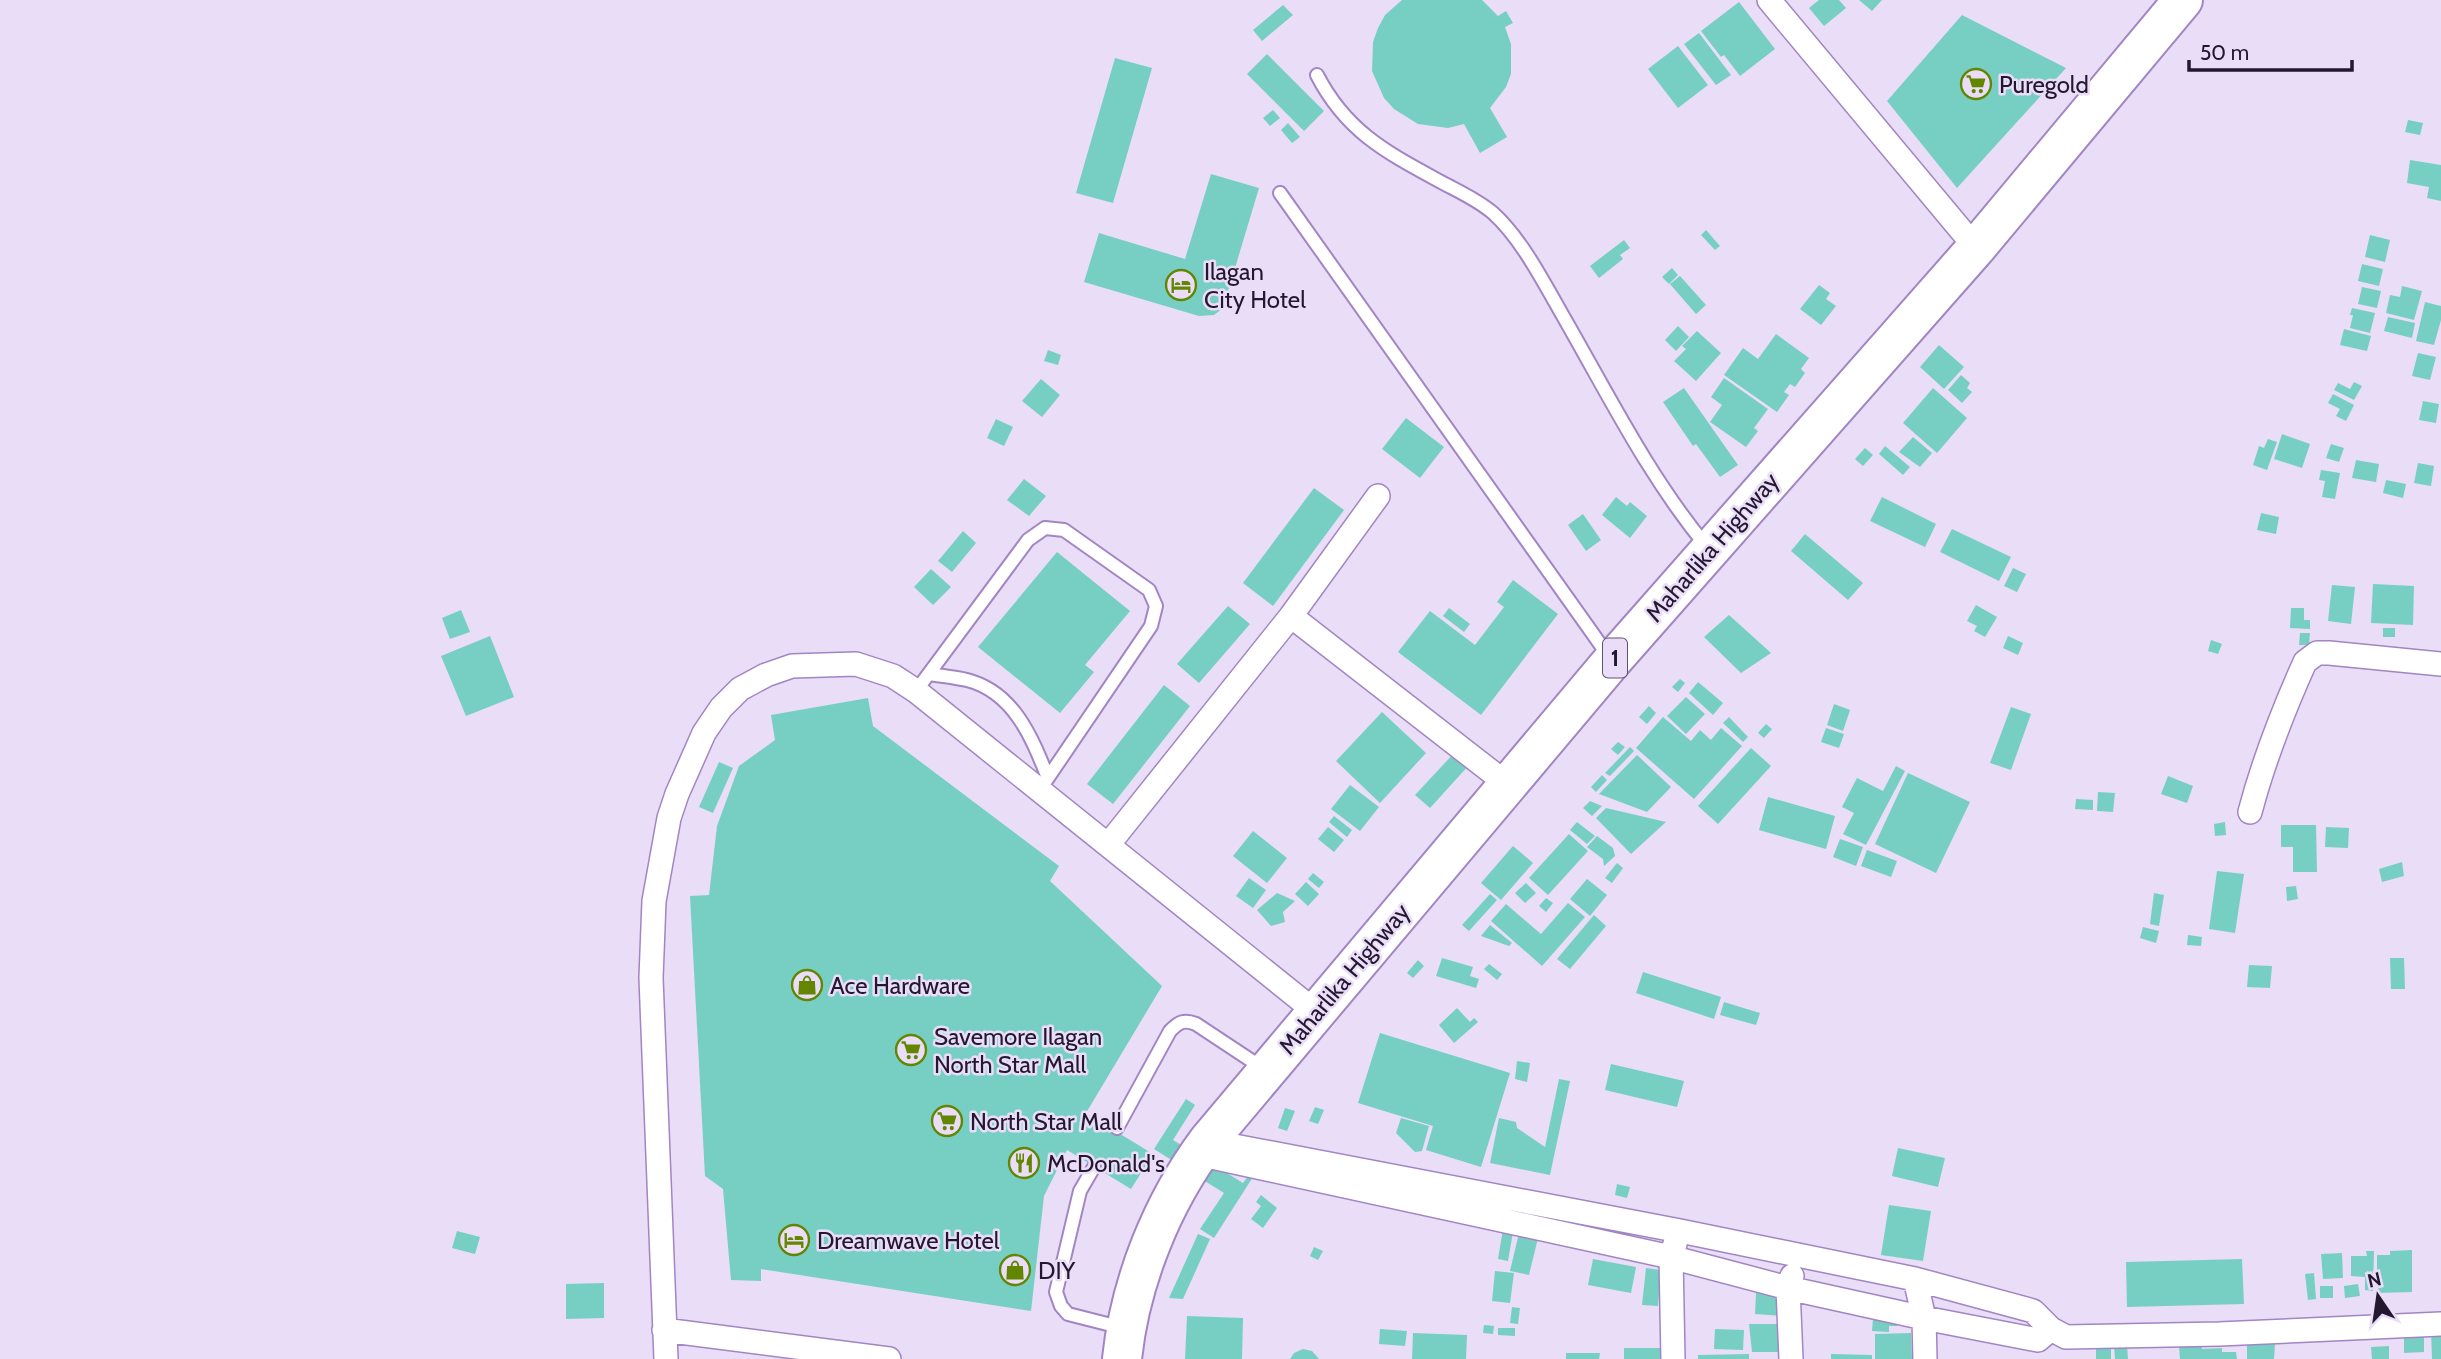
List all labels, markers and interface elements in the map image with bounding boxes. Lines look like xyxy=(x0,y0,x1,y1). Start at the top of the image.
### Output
scale bar xyxy=(2189,28,2352,72)
text: 50 m xyxy=(2200,40,2249,65)
supermarket icon: Puregold xyxy=(1959,67,1993,101)
place label: Puregold xyxy=(1999,70,2089,99)
place label: Ilagan City Hotel xyxy=(1204,257,1306,314)
hotel icon: Ilagan City Hotel xyxy=(1164,268,1198,302)
street label: Maharlika Highway xyxy=(1639,466,1785,628)
road number: 1 xyxy=(1603,638,1627,678)
street label: Maharlika Highway xyxy=(1272,898,1416,1060)
shop icon: Ace Hardware xyxy=(790,968,824,1002)
place label: Ace Hardware xyxy=(830,971,970,1000)
place label: Savemore Ilagan North Star Mall xyxy=(934,1022,1102,1079)
supermarket icon: Savemore Ilagan North Star Mall xyxy=(894,1033,928,1067)
supermarket icon: North Star Mall xyxy=(930,1104,964,1138)
place label: North Star Mall xyxy=(970,1107,1123,1136)
restaurant icon: McDonald's xyxy=(1007,1146,1041,1180)
place label: McDonald's xyxy=(1047,1149,1165,1178)
hotel icon: Dreamwave Hotel xyxy=(777,1223,811,1257)
place label: Dreamwave Hotel xyxy=(817,1226,1000,1255)
shop icon: DIY xyxy=(998,1253,1032,1287)
place label: DIY xyxy=(1038,1256,1076,1285)
north arrow xyxy=(2343,1261,2413,1331)
text: N xyxy=(2365,1267,2383,1293)

